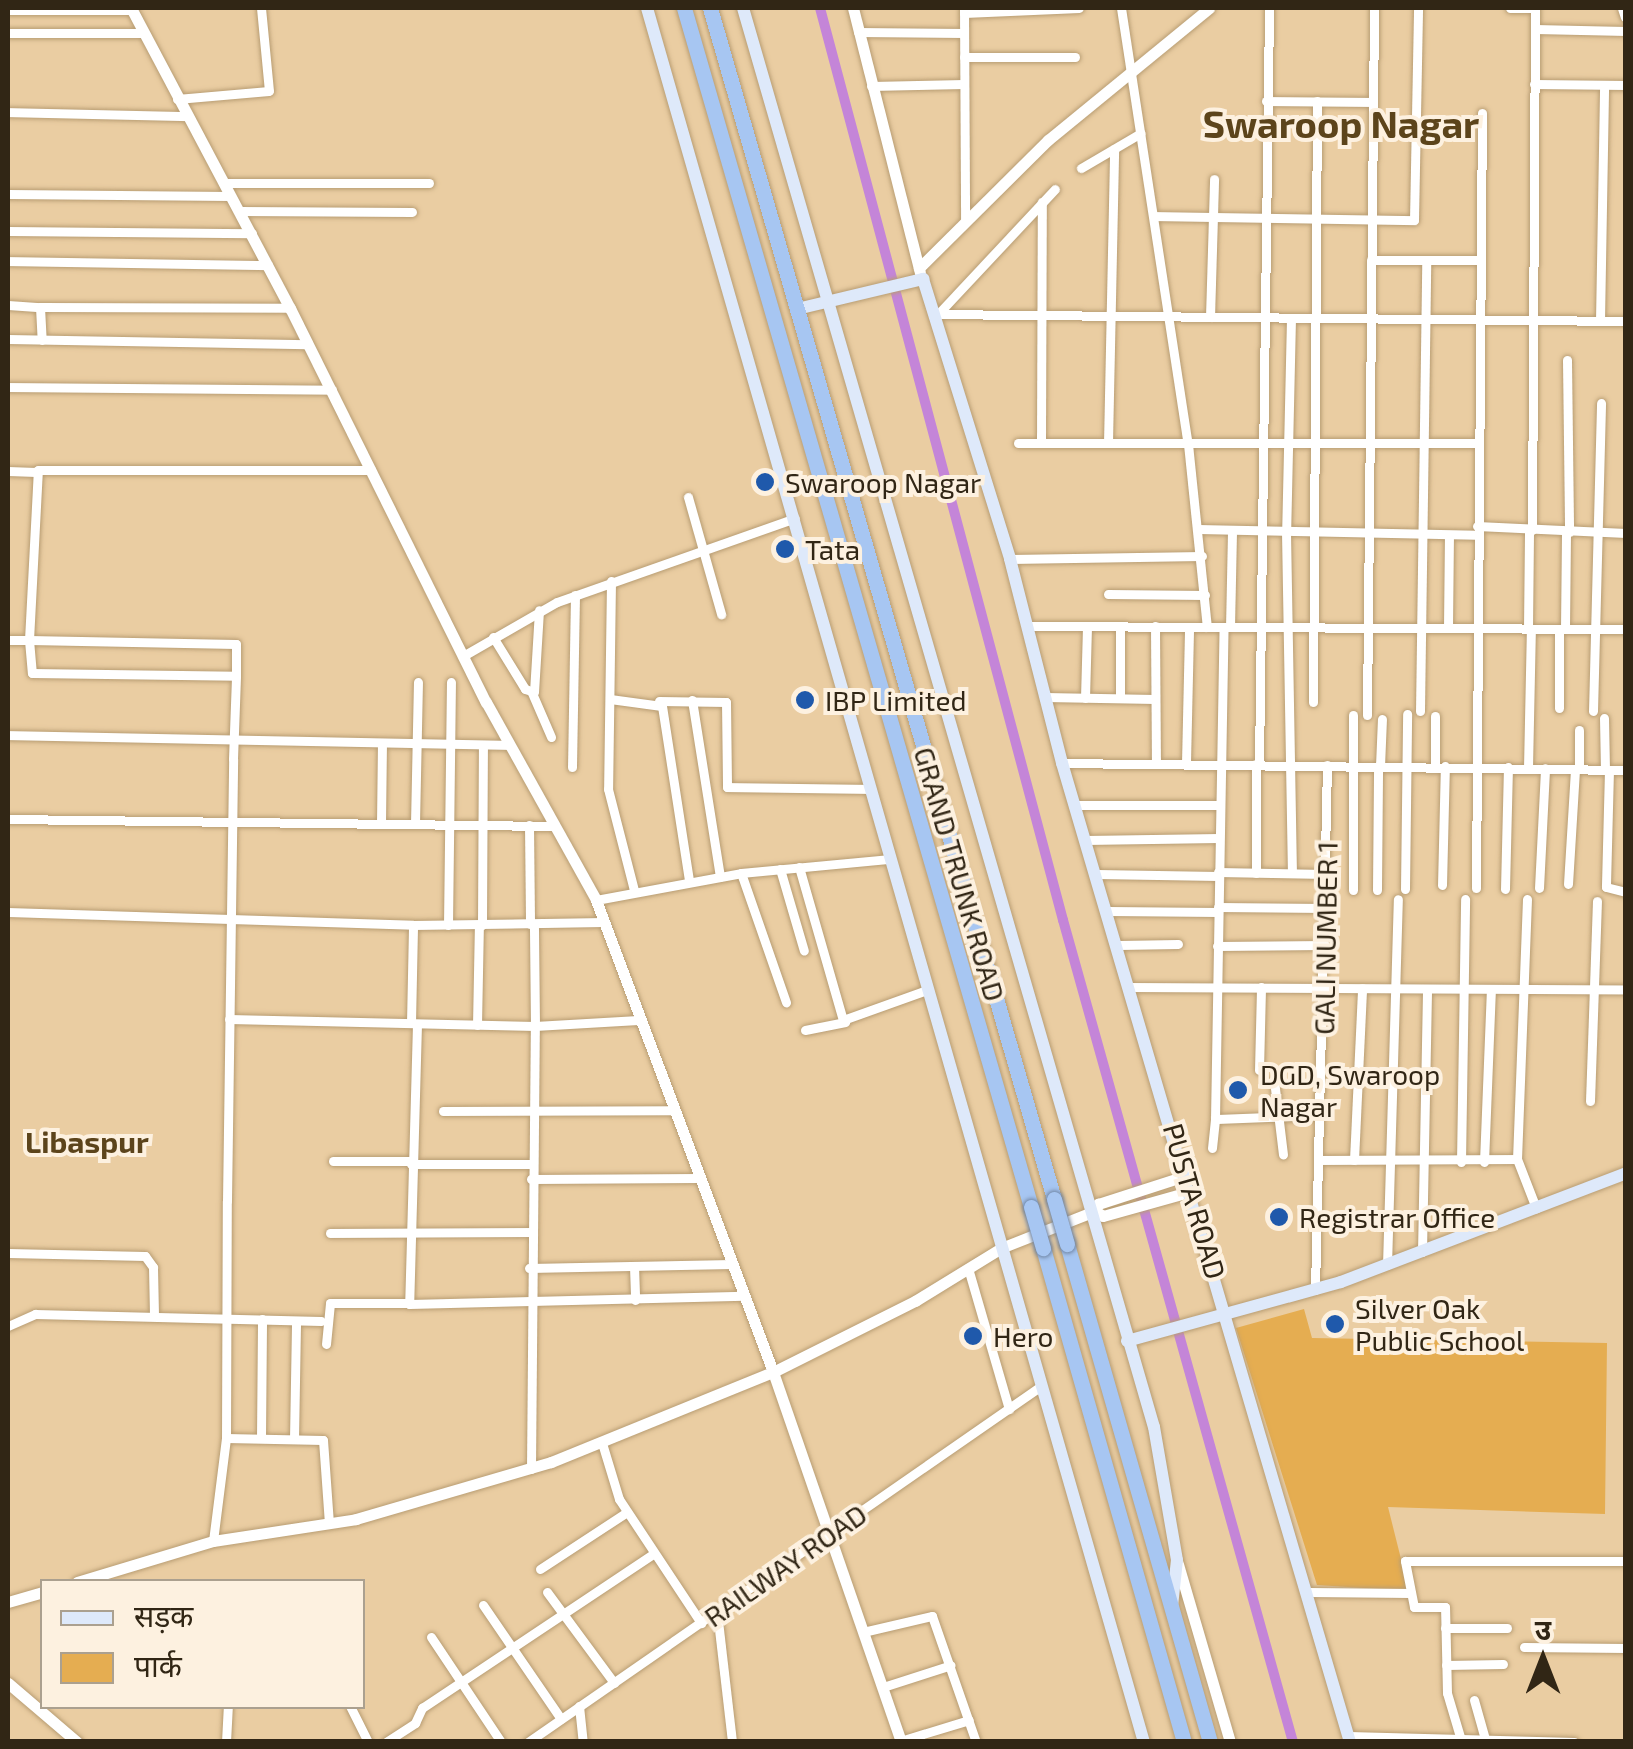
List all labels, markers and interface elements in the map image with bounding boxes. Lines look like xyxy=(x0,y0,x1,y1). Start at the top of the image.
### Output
district label: Swaroop Nagar xyxy=(1203,101,1479,147)
place label: Swaroop Nagar xyxy=(785,465,981,499)
marker: Swaroop Nagar xyxy=(754,471,776,493)
place label: Tata xyxy=(805,532,860,566)
marker: Tata xyxy=(774,538,796,560)
place label: IBP Limited xyxy=(825,683,967,717)
marker: IBP Limited xyxy=(794,689,816,711)
street label: GRAND TRUNK ROAD xyxy=(908,743,1012,1005)
street label: GALI NUMBER 1 xyxy=(1307,841,1343,1035)
place label: DGD, Swaroop Nagar xyxy=(1260,1057,1440,1123)
marker: DGD, Swaroop Nagar xyxy=(1225,1077,1251,1103)
street label: PUSTA ROAD xyxy=(1157,1119,1233,1283)
district label: Libaspur xyxy=(25,1123,149,1159)
place label: Registrar Office xyxy=(1299,1200,1496,1234)
marker: Registrar Office xyxy=(1268,1206,1290,1228)
place label: Silver Oak Public School xyxy=(1355,1291,1524,1357)
marker: Silver Oak Public School xyxy=(1324,1313,1346,1335)
place label: Hero xyxy=(993,1319,1054,1353)
marker: Hero xyxy=(962,1325,984,1347)
street label: RAILWAY ROAD xyxy=(697,1496,873,1634)
legend xyxy=(40,1579,365,1709)
text: सड़क xyxy=(134,1597,193,1633)
north arrow xyxy=(1493,1609,1593,1709)
text: उ xyxy=(1535,1612,1551,1646)
text: पार्क xyxy=(134,1647,182,1683)

